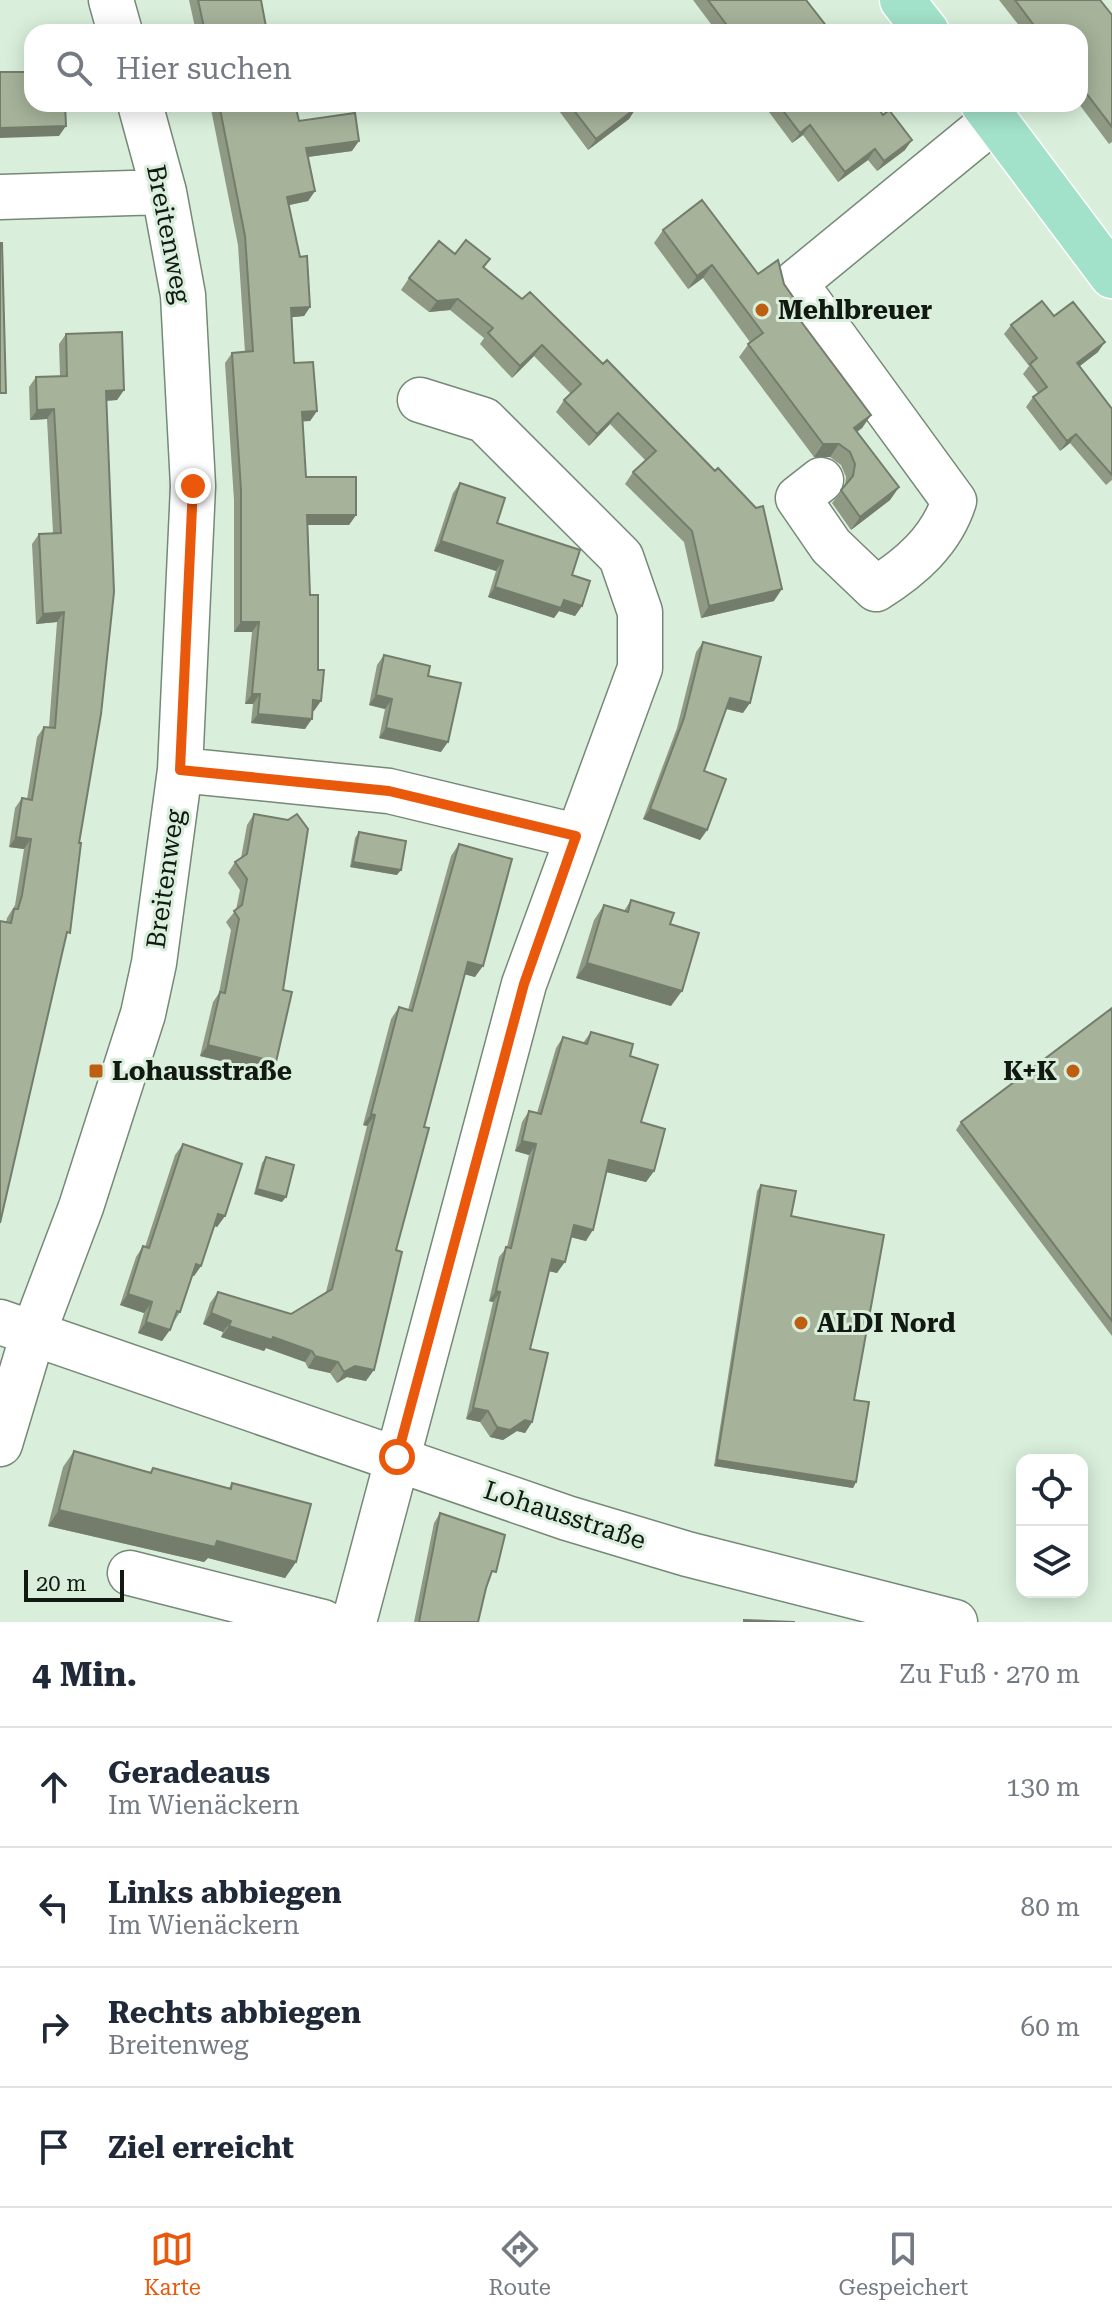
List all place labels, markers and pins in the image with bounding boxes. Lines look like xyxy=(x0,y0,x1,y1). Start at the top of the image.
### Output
place label: Mehlbreuer xyxy=(778,295,932,325)
marker: Mehlbreuer xyxy=(753,301,771,319)
place label: Lohausstraße xyxy=(112,1056,292,1086)
place label: K+K xyxy=(1003,1056,1058,1086)
marker: Lohausstraße xyxy=(87,1062,105,1080)
marker: K+K xyxy=(1064,1062,1082,1080)
place label: ALDI Nord xyxy=(817,1308,956,1338)
marker: ALDI Nord xyxy=(792,1314,810,1332)

